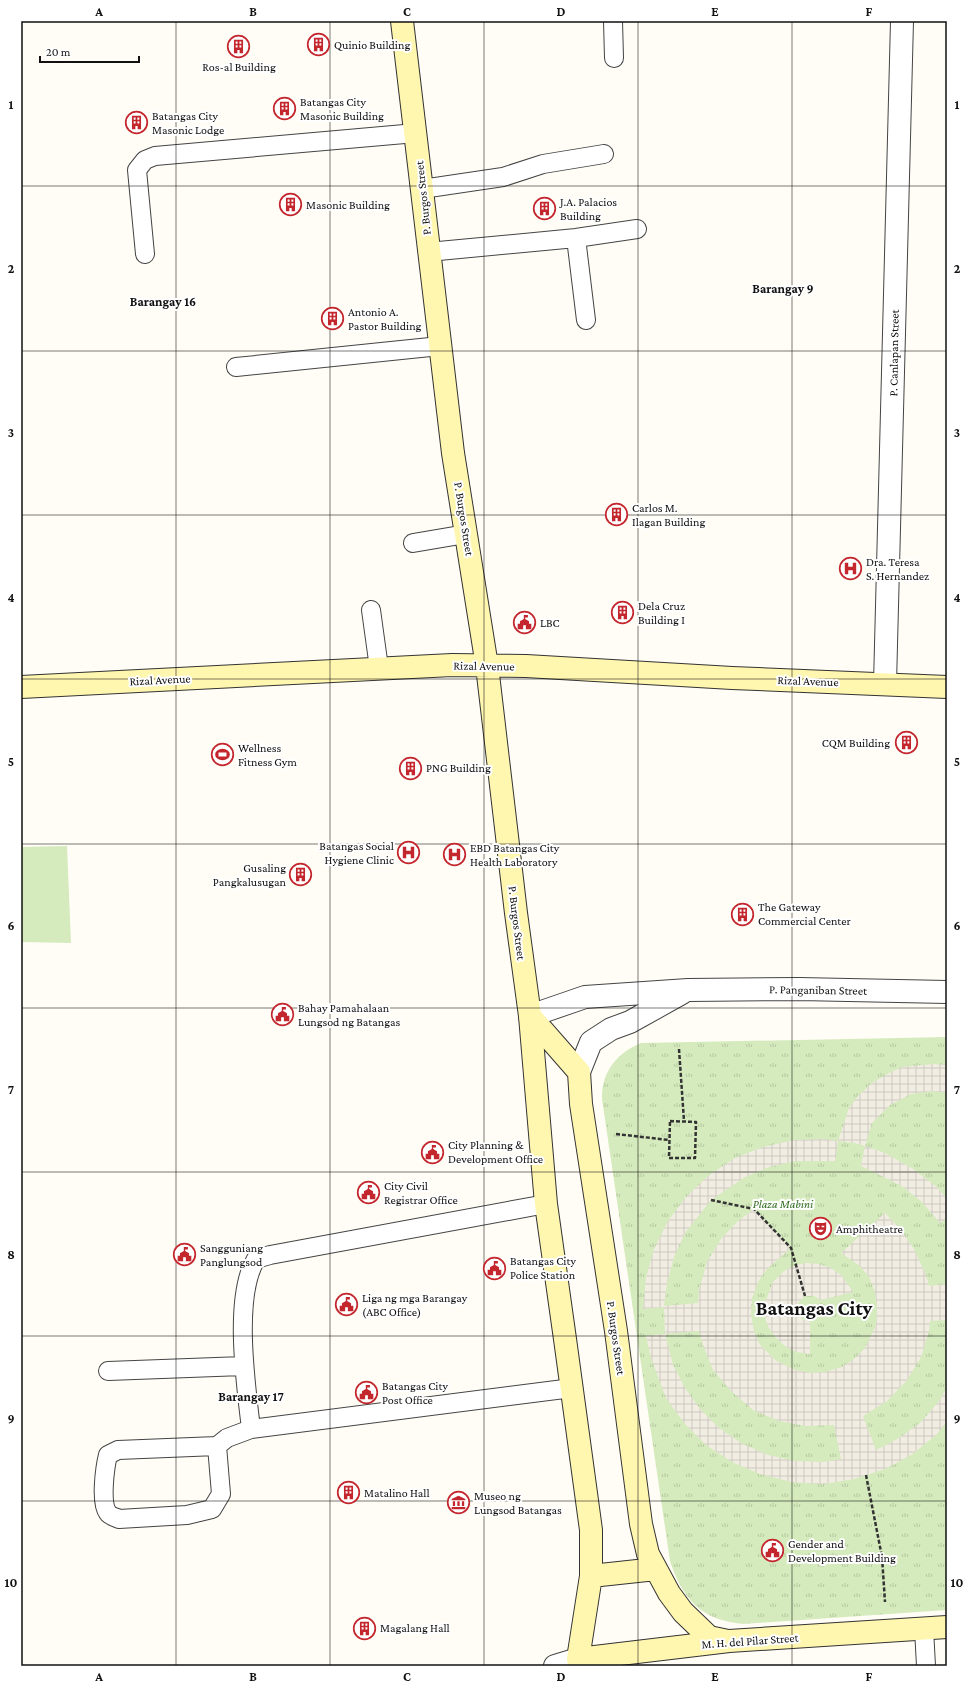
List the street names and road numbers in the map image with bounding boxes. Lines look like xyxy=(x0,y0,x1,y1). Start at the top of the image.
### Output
street label: P. Burgos Street xyxy=(412,159,434,236)
street label: P. Canlapan Street xyxy=(886,308,902,397)
street label: P. Burgos Street xyxy=(451,481,477,558)
street label: Rizal Avenue xyxy=(453,658,515,674)
street label: Rizal Avenue xyxy=(129,671,191,689)
street label: Rizal Avenue xyxy=(777,673,839,689)
street label: P. Burgos Street xyxy=(506,885,529,962)
street label: P. Panganiban Street xyxy=(769,982,868,998)
street label: P. Burgos Street xyxy=(604,1300,628,1377)
street label: M. H. del Pilar Street xyxy=(701,1631,800,1651)

